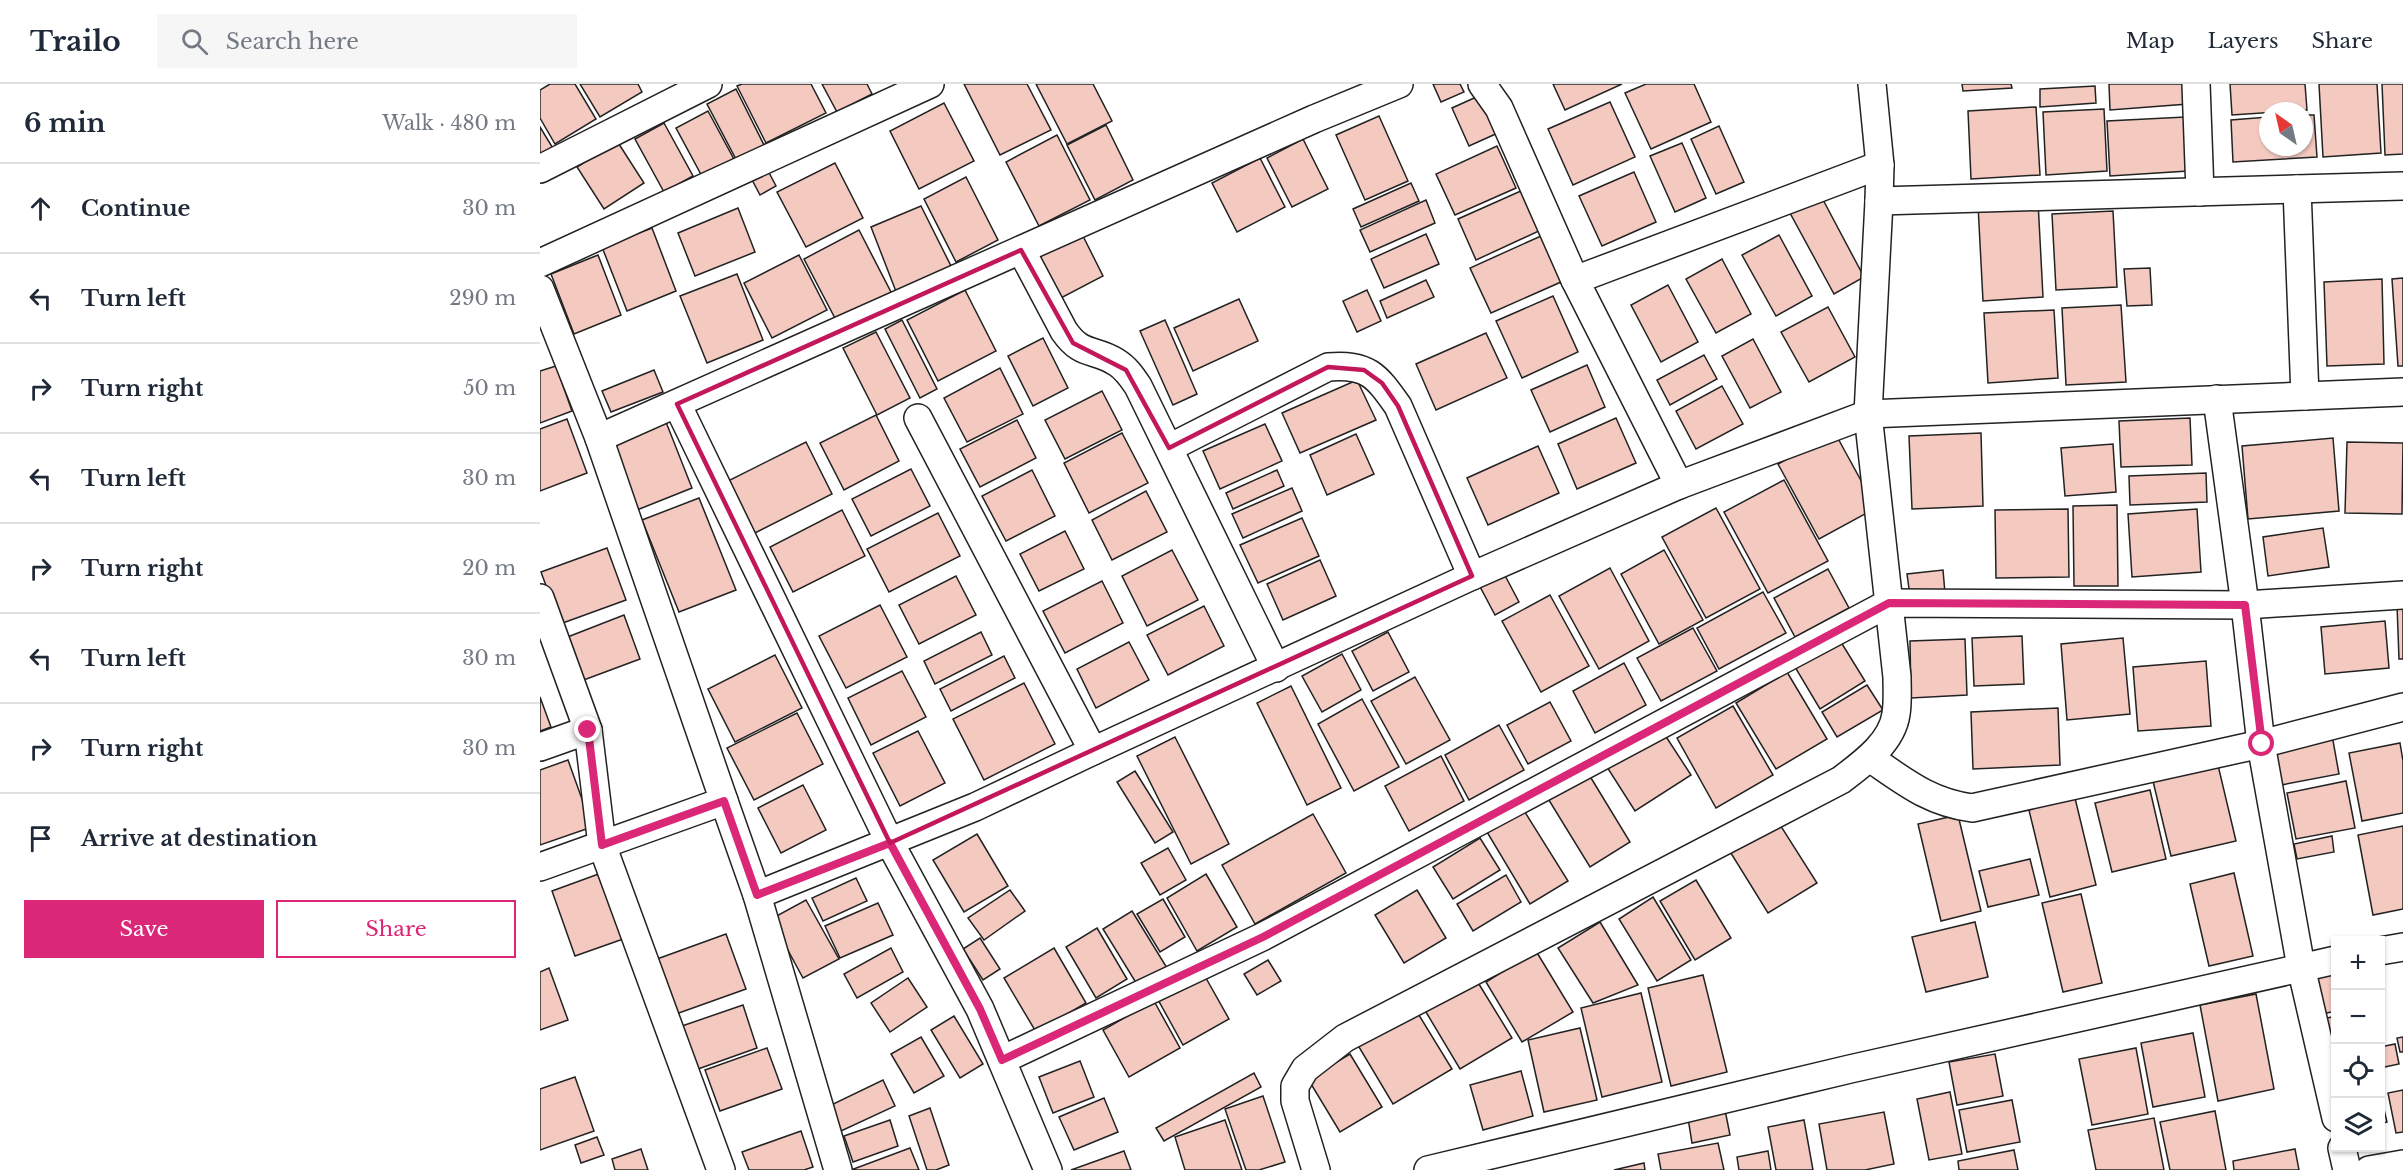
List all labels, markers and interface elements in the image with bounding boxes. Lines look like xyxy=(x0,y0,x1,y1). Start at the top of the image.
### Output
search box xyxy=(157,14,577,68)
text: Trailo xyxy=(30,24,121,59)
icon: search xyxy=(178,25,211,58)
text: Search here xyxy=(226,28,359,55)
text: Map xyxy=(2126,28,2175,54)
text: Layers xyxy=(2208,28,2279,54)
text: Share xyxy=(2312,28,2373,54)
north arrow xyxy=(2259,102,2313,156)
text: 6 min xyxy=(24,107,105,139)
text: Walk · 480 m xyxy=(382,111,516,135)
icon: ahead xyxy=(24,192,57,225)
text: Continue xyxy=(81,195,190,222)
text: 30 m xyxy=(462,196,516,220)
icon: left xyxy=(24,282,57,315)
text: Turn left xyxy=(81,285,186,312)
text: 290 m xyxy=(449,286,516,310)
icon: right xyxy=(24,372,57,405)
text: Turn right xyxy=(81,375,203,402)
text: 50 m xyxy=(463,376,516,400)
icon: left xyxy=(24,462,57,495)
text: Turn left xyxy=(81,465,186,492)
text: 30 m xyxy=(462,466,516,490)
icon: right xyxy=(24,552,57,585)
text: Turn right xyxy=(81,555,203,582)
text: 20 m xyxy=(462,556,516,580)
icon: left xyxy=(24,642,57,675)
text: Turn left xyxy=(81,645,186,672)
text: 30 m xyxy=(462,646,516,670)
route end xyxy=(574,716,600,742)
route start xyxy=(2248,730,2274,756)
icon: right xyxy=(24,732,57,765)
text: Turn right xyxy=(81,735,203,762)
text: 30 m xyxy=(462,736,516,760)
icon: arrive xyxy=(24,822,57,855)
text: Arrive at destination xyxy=(81,825,318,852)
button: Save xyxy=(24,900,264,958)
button: Share xyxy=(276,900,516,958)
map controls xyxy=(2331,936,2385,1152)
button: + xyxy=(2331,936,2385,990)
button: − xyxy=(2331,990,2385,1044)
button: locate xyxy=(2331,1044,2385,1098)
button: layers xyxy=(2331,1098,2385,1152)

